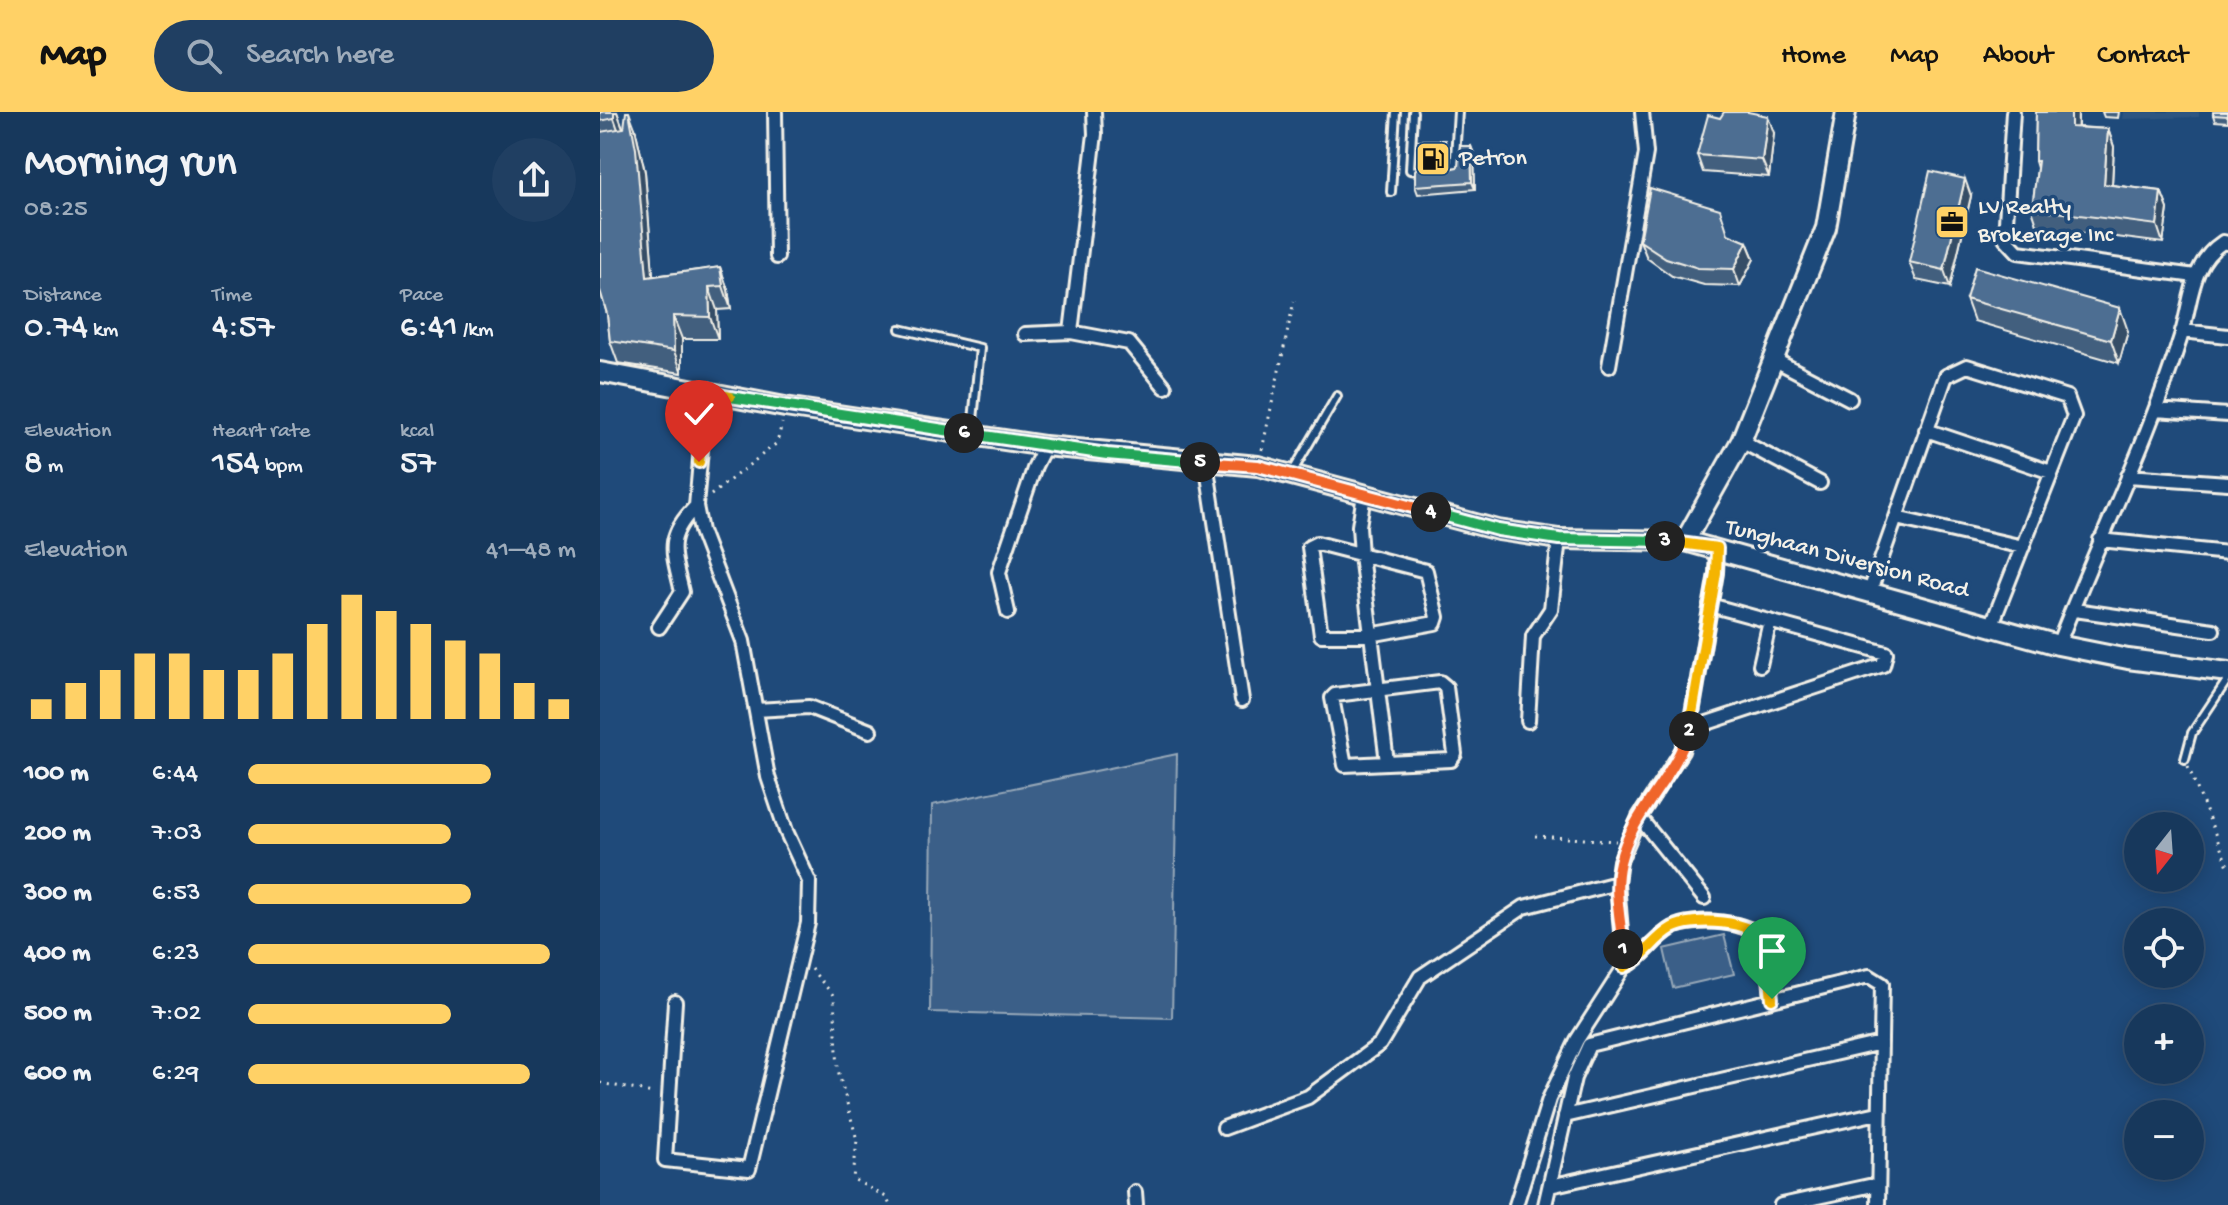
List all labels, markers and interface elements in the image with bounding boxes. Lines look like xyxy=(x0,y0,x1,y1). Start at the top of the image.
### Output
search box xyxy=(154,20,714,92)
text: Map xyxy=(40,34,106,78)
icon: search xyxy=(182,34,226,78)
text: Search here xyxy=(246,39,394,74)
text: Home xyxy=(1781,40,1846,73)
text: Map xyxy=(1890,40,1939,73)
text: About xyxy=(1983,40,2053,73)
text: Contact xyxy=(2097,40,2188,73)
button: share xyxy=(492,138,576,222)
text: Morning run xyxy=(24,139,237,191)
fuel station icon: Petron xyxy=(1414,140,1452,178)
place label: Petron xyxy=(1458,145,1527,174)
place label: LV Realty Brokerage Inc xyxy=(1977,194,2114,251)
text: 08:25 xyxy=(24,195,88,226)
office icon: LV Realty Brokerage Inc xyxy=(1933,203,1971,241)
text: Distance xyxy=(24,283,102,309)
text: Time xyxy=(212,283,252,309)
text: Pace xyxy=(400,283,443,309)
text: 0.74 xyxy=(24,309,88,349)
text: 4:57 xyxy=(212,309,274,349)
text: 6:41 xyxy=(400,309,458,349)
text: km xyxy=(88,318,118,344)
text: /km xyxy=(458,318,494,344)
pin xyxy=(665,380,733,462)
icon: check xyxy=(677,392,721,436)
pin: 6 xyxy=(944,413,984,453)
text: Elevation xyxy=(24,419,111,445)
text: Heart rate xyxy=(212,419,310,445)
text: kcal xyxy=(400,419,434,445)
text: 6 xyxy=(958,420,970,446)
pin: 5 xyxy=(1180,442,1220,482)
text: 8 xyxy=(24,445,43,485)
text: 154 xyxy=(212,445,260,485)
text: 57 xyxy=(400,445,436,485)
text: 5 xyxy=(1194,449,1206,475)
text: m xyxy=(43,454,63,480)
text: bpm xyxy=(260,454,303,480)
pin: 4 xyxy=(1411,492,1451,532)
text: 4 xyxy=(1426,499,1436,525)
street label: Tunghaan Diversion Road xyxy=(1720,513,1974,607)
pin: 3 xyxy=(1645,521,1685,561)
text: 3 xyxy=(1659,528,1671,554)
text: Elevation xyxy=(24,536,127,567)
text: 41–48 m xyxy=(486,536,576,567)
pin: 2 xyxy=(1669,711,1709,751)
text: 2 xyxy=(1684,718,1694,744)
text: 100 m xyxy=(24,759,89,790)
text: 6:44 xyxy=(152,759,198,790)
north arrow xyxy=(2124,812,2204,892)
map controls xyxy=(2124,812,2204,1180)
text: 200 m xyxy=(24,819,91,850)
text: 7:03 xyxy=(152,819,202,850)
text: 300 m xyxy=(24,879,92,910)
text: 6:53 xyxy=(152,879,201,910)
button: locate xyxy=(2124,908,2204,988)
pin xyxy=(1738,917,1806,999)
pin: 1 xyxy=(1603,929,1643,969)
icon: arrive xyxy=(1750,929,1794,973)
text: 1 xyxy=(1619,936,1627,962)
text: 400 m xyxy=(24,939,90,970)
text: 6:23 xyxy=(152,939,200,970)
text: 500 m xyxy=(24,999,92,1030)
text: 7:02 xyxy=(152,999,201,1030)
button: + xyxy=(2124,1004,2204,1084)
text: 600 m xyxy=(24,1059,91,1090)
text: 6:29 xyxy=(152,1059,199,1090)
button: − xyxy=(2124,1100,2204,1180)

